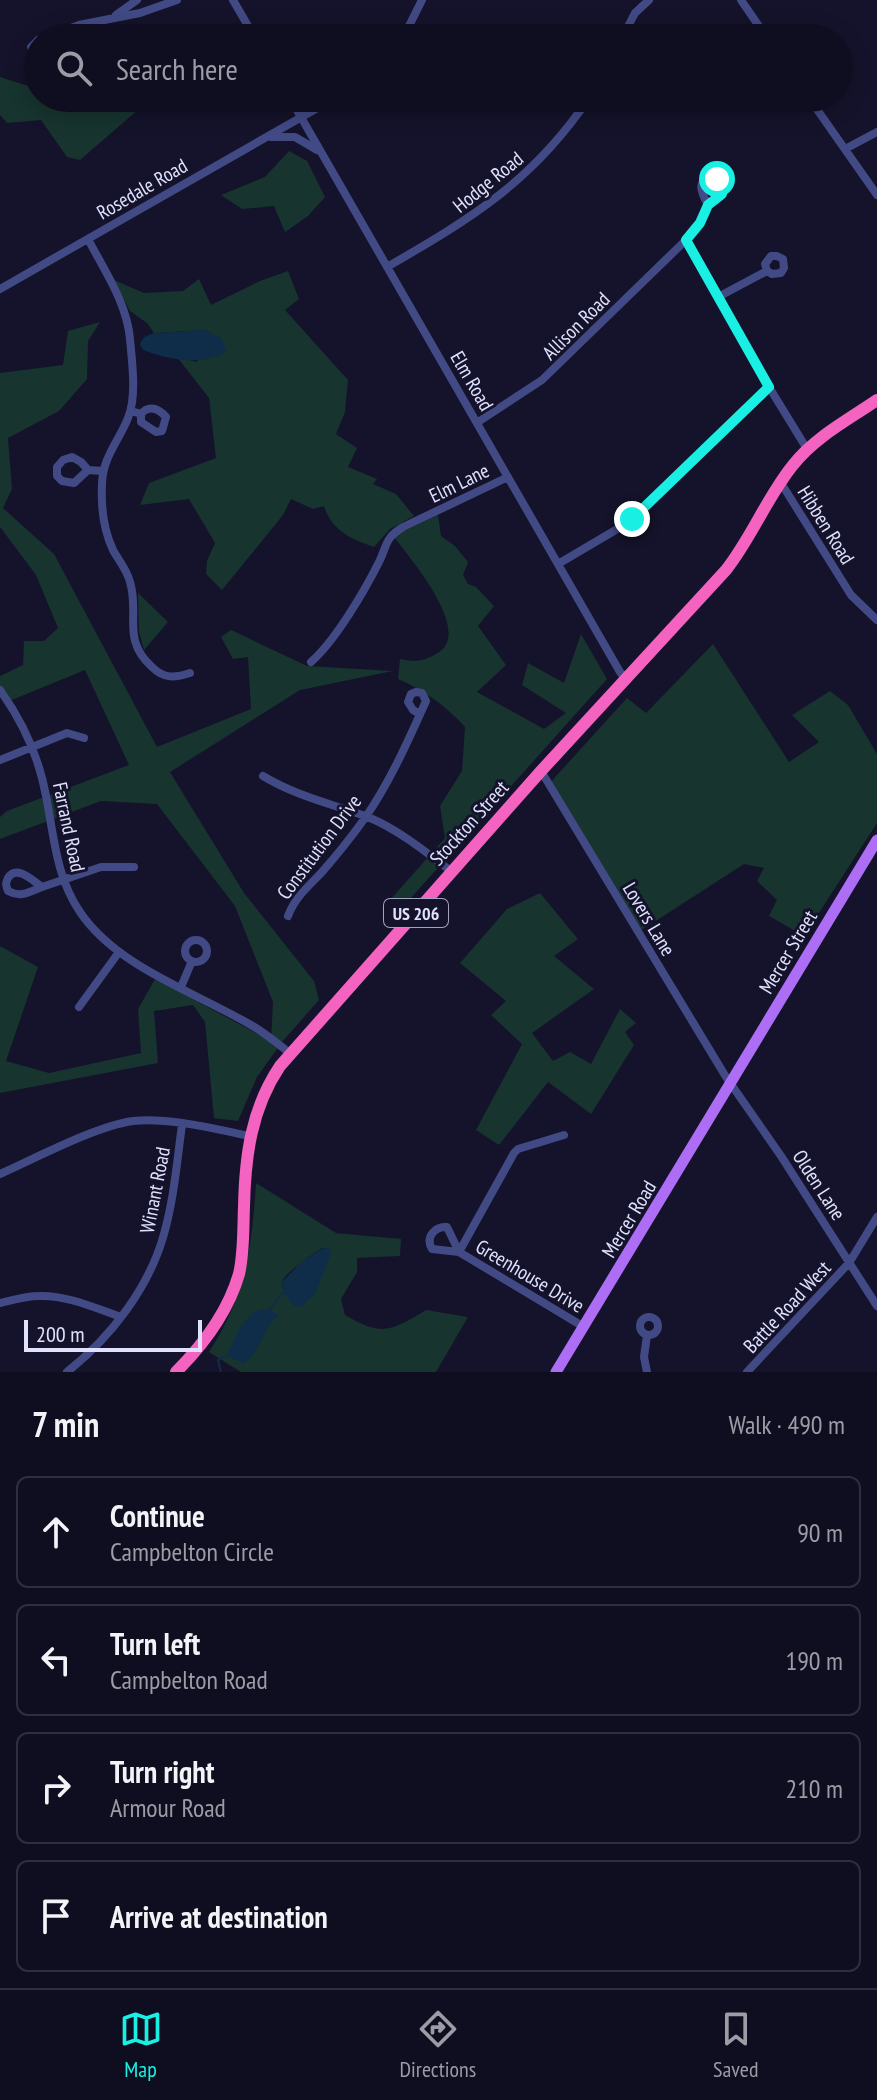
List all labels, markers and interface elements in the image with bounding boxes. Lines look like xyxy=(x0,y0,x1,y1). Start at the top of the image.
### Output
search box xyxy=(24,24,853,112)
icon: search xyxy=(52,46,96,90)
text: Search here xyxy=(116,49,238,88)
street label: Hodge Road xyxy=(447,146,529,218)
street label: Rosedale Road xyxy=(92,153,192,225)
route start xyxy=(699,161,735,197)
street label: Allison Road xyxy=(537,287,615,365)
street label: Elm Road xyxy=(445,347,499,415)
street label: Elm Lane xyxy=(425,457,493,509)
street label: Hibben Road xyxy=(792,481,860,569)
route end xyxy=(614,501,650,537)
street label: Stockton Street xyxy=(424,775,514,871)
street label: Farrand Road xyxy=(47,780,91,874)
street label: Constitution Drive xyxy=(271,789,367,905)
street label: Lovers Lane xyxy=(617,877,681,961)
road number: US 206 xyxy=(384,899,448,927)
street label: Mercer Street xyxy=(753,905,823,998)
street label: Winant Road xyxy=(134,1145,176,1235)
street label: Olden Lane xyxy=(787,1145,851,1225)
street label: Mercer Road xyxy=(596,1176,662,1262)
street label: Greenhouse Drive xyxy=(471,1233,589,1319)
street label: Battle Road West xyxy=(738,1255,837,1359)
scale bar xyxy=(24,1316,202,1352)
text: 200 m xyxy=(36,1320,85,1348)
text: 7 min xyxy=(32,1402,99,1446)
text: Walk · 490 m xyxy=(728,1408,845,1441)
text: Continue xyxy=(110,1496,205,1535)
icon: ahead xyxy=(34,1510,78,1554)
text: 90 m xyxy=(797,1516,843,1549)
text: Campbelton Circle xyxy=(110,1535,274,1568)
text: Turn left xyxy=(110,1624,200,1663)
icon: left xyxy=(34,1638,78,1682)
text: 190 m xyxy=(785,1644,843,1677)
text: Campbelton Road xyxy=(110,1663,268,1696)
text: Turn right xyxy=(110,1752,214,1791)
icon: right xyxy=(34,1766,78,1810)
text: 210 m xyxy=(785,1772,843,1805)
text: Armour Road xyxy=(110,1791,226,1824)
icon: arrive xyxy=(34,1894,78,1938)
text: Arrive at destination xyxy=(110,1897,328,1936)
tab: Map xyxy=(119,2007,163,2083)
tab: Directions xyxy=(400,2007,476,2083)
tab: Saved xyxy=(713,2007,758,2083)

